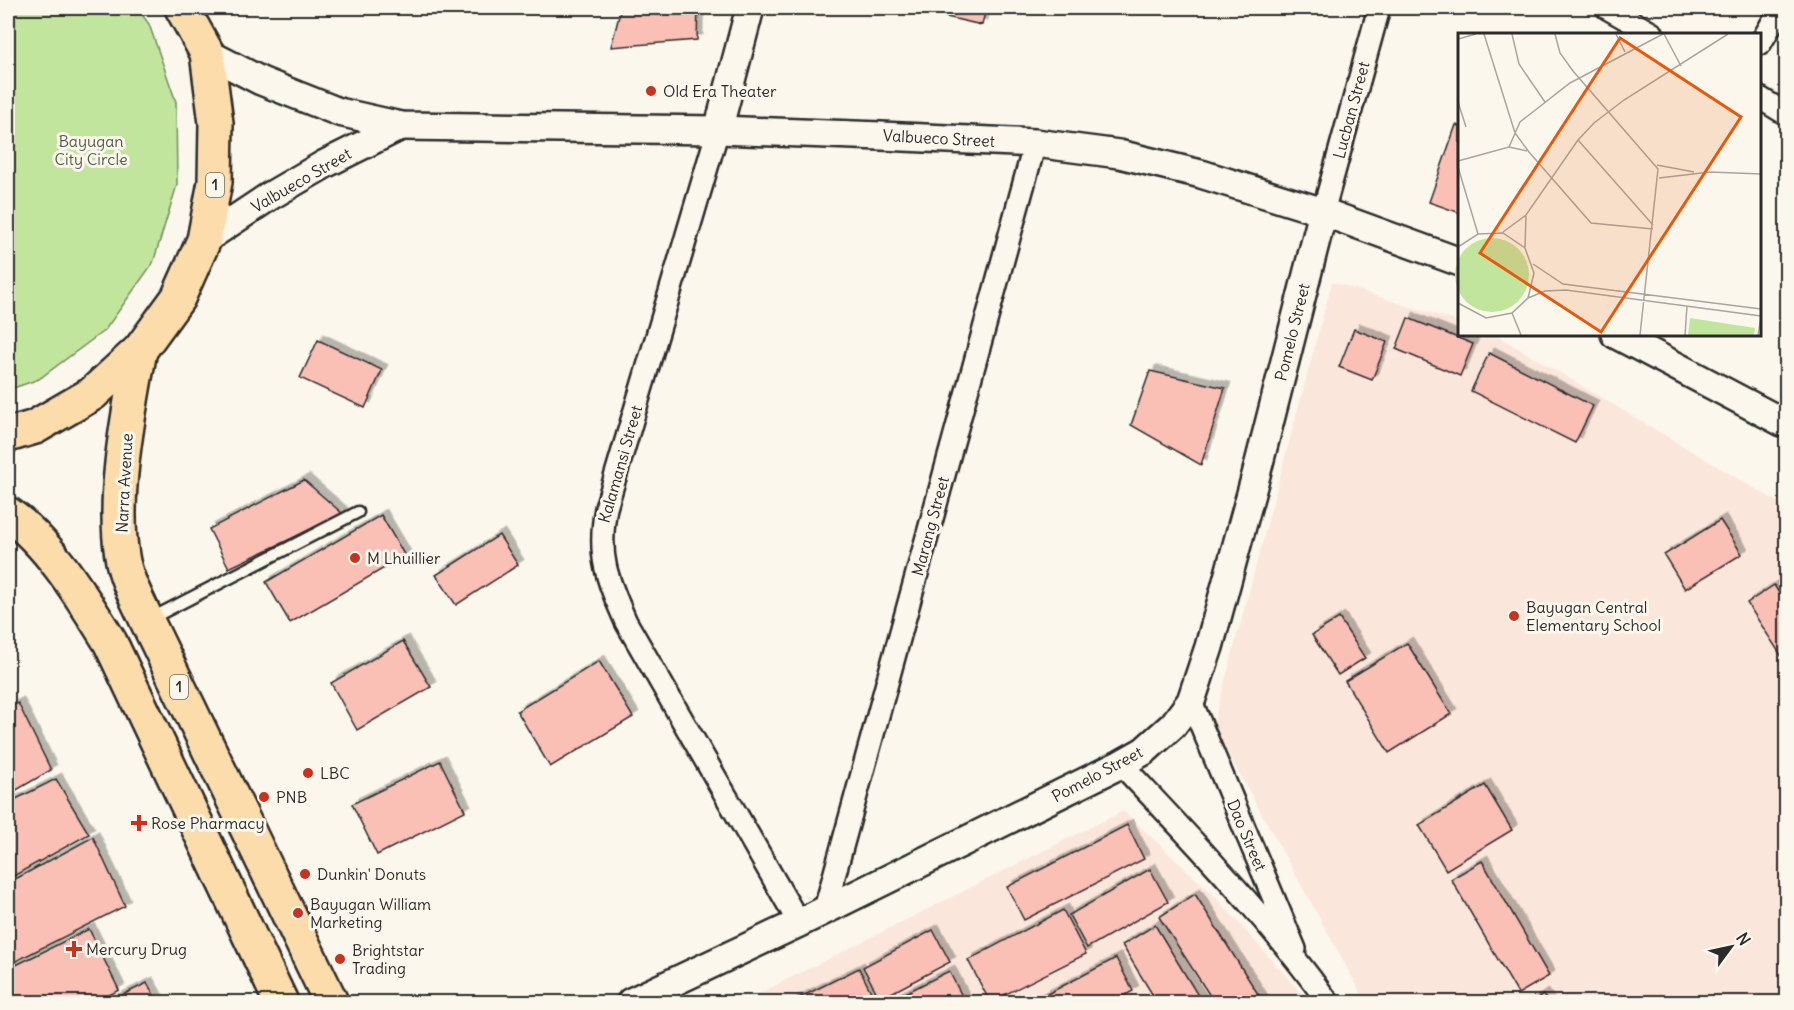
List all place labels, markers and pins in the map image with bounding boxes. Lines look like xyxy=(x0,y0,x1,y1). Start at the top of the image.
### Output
place label: Old Era Theater xyxy=(663,81,777,101)
marker: Old Era Theater xyxy=(644,84,658,98)
place label: M Lhuillier xyxy=(367,548,441,568)
marker: M Lhuillier xyxy=(348,551,362,565)
place label: Bayugan Central Elementary School xyxy=(1526,597,1661,635)
marker: Bayugan Central Elementary School xyxy=(1507,609,1521,623)
place label: LBC xyxy=(320,763,350,783)
marker: LBC xyxy=(301,766,315,780)
place label: PNB xyxy=(276,787,307,807)
marker: PNB xyxy=(257,790,271,804)
place label: Rose Pharmacy xyxy=(151,813,265,833)
marker: Rose Pharmacy xyxy=(132,816,146,830)
place label: Dunkin' Donuts xyxy=(317,864,426,884)
marker: Dunkin' Donuts xyxy=(298,867,312,881)
place label: Bayugan William Marketing xyxy=(310,894,431,932)
marker: Bayugan William Marketing xyxy=(291,906,305,920)
place label: Mercury Drug xyxy=(86,939,187,959)
place label: Brightstar Trading xyxy=(352,940,425,978)
marker: Mercury Drug xyxy=(67,942,81,956)
marker: Brightstar Trading xyxy=(333,952,347,966)

